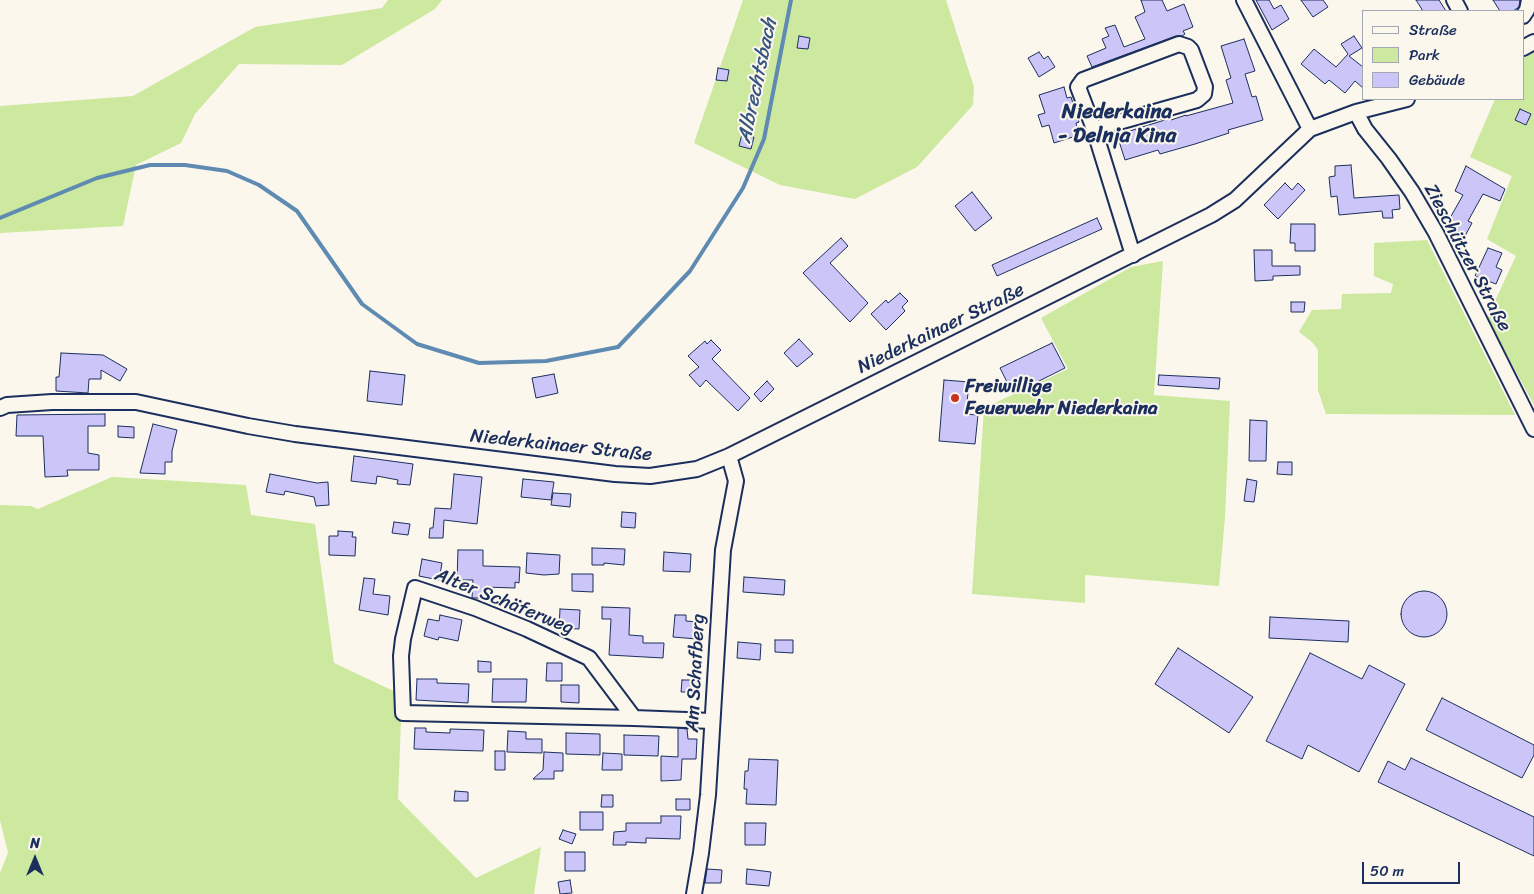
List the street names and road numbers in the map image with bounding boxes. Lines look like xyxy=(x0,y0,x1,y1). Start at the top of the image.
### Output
street label: Zieschützer Straße xyxy=(1418,180,1516,336)
street label: Niederkainaer Straße xyxy=(854,279,1028,379)
street label: Niederkainaer Straße xyxy=(469,425,653,467)
street label: Alter Schäferweg xyxy=(431,564,577,640)
street label: Am Schafberg xyxy=(682,613,710,733)

